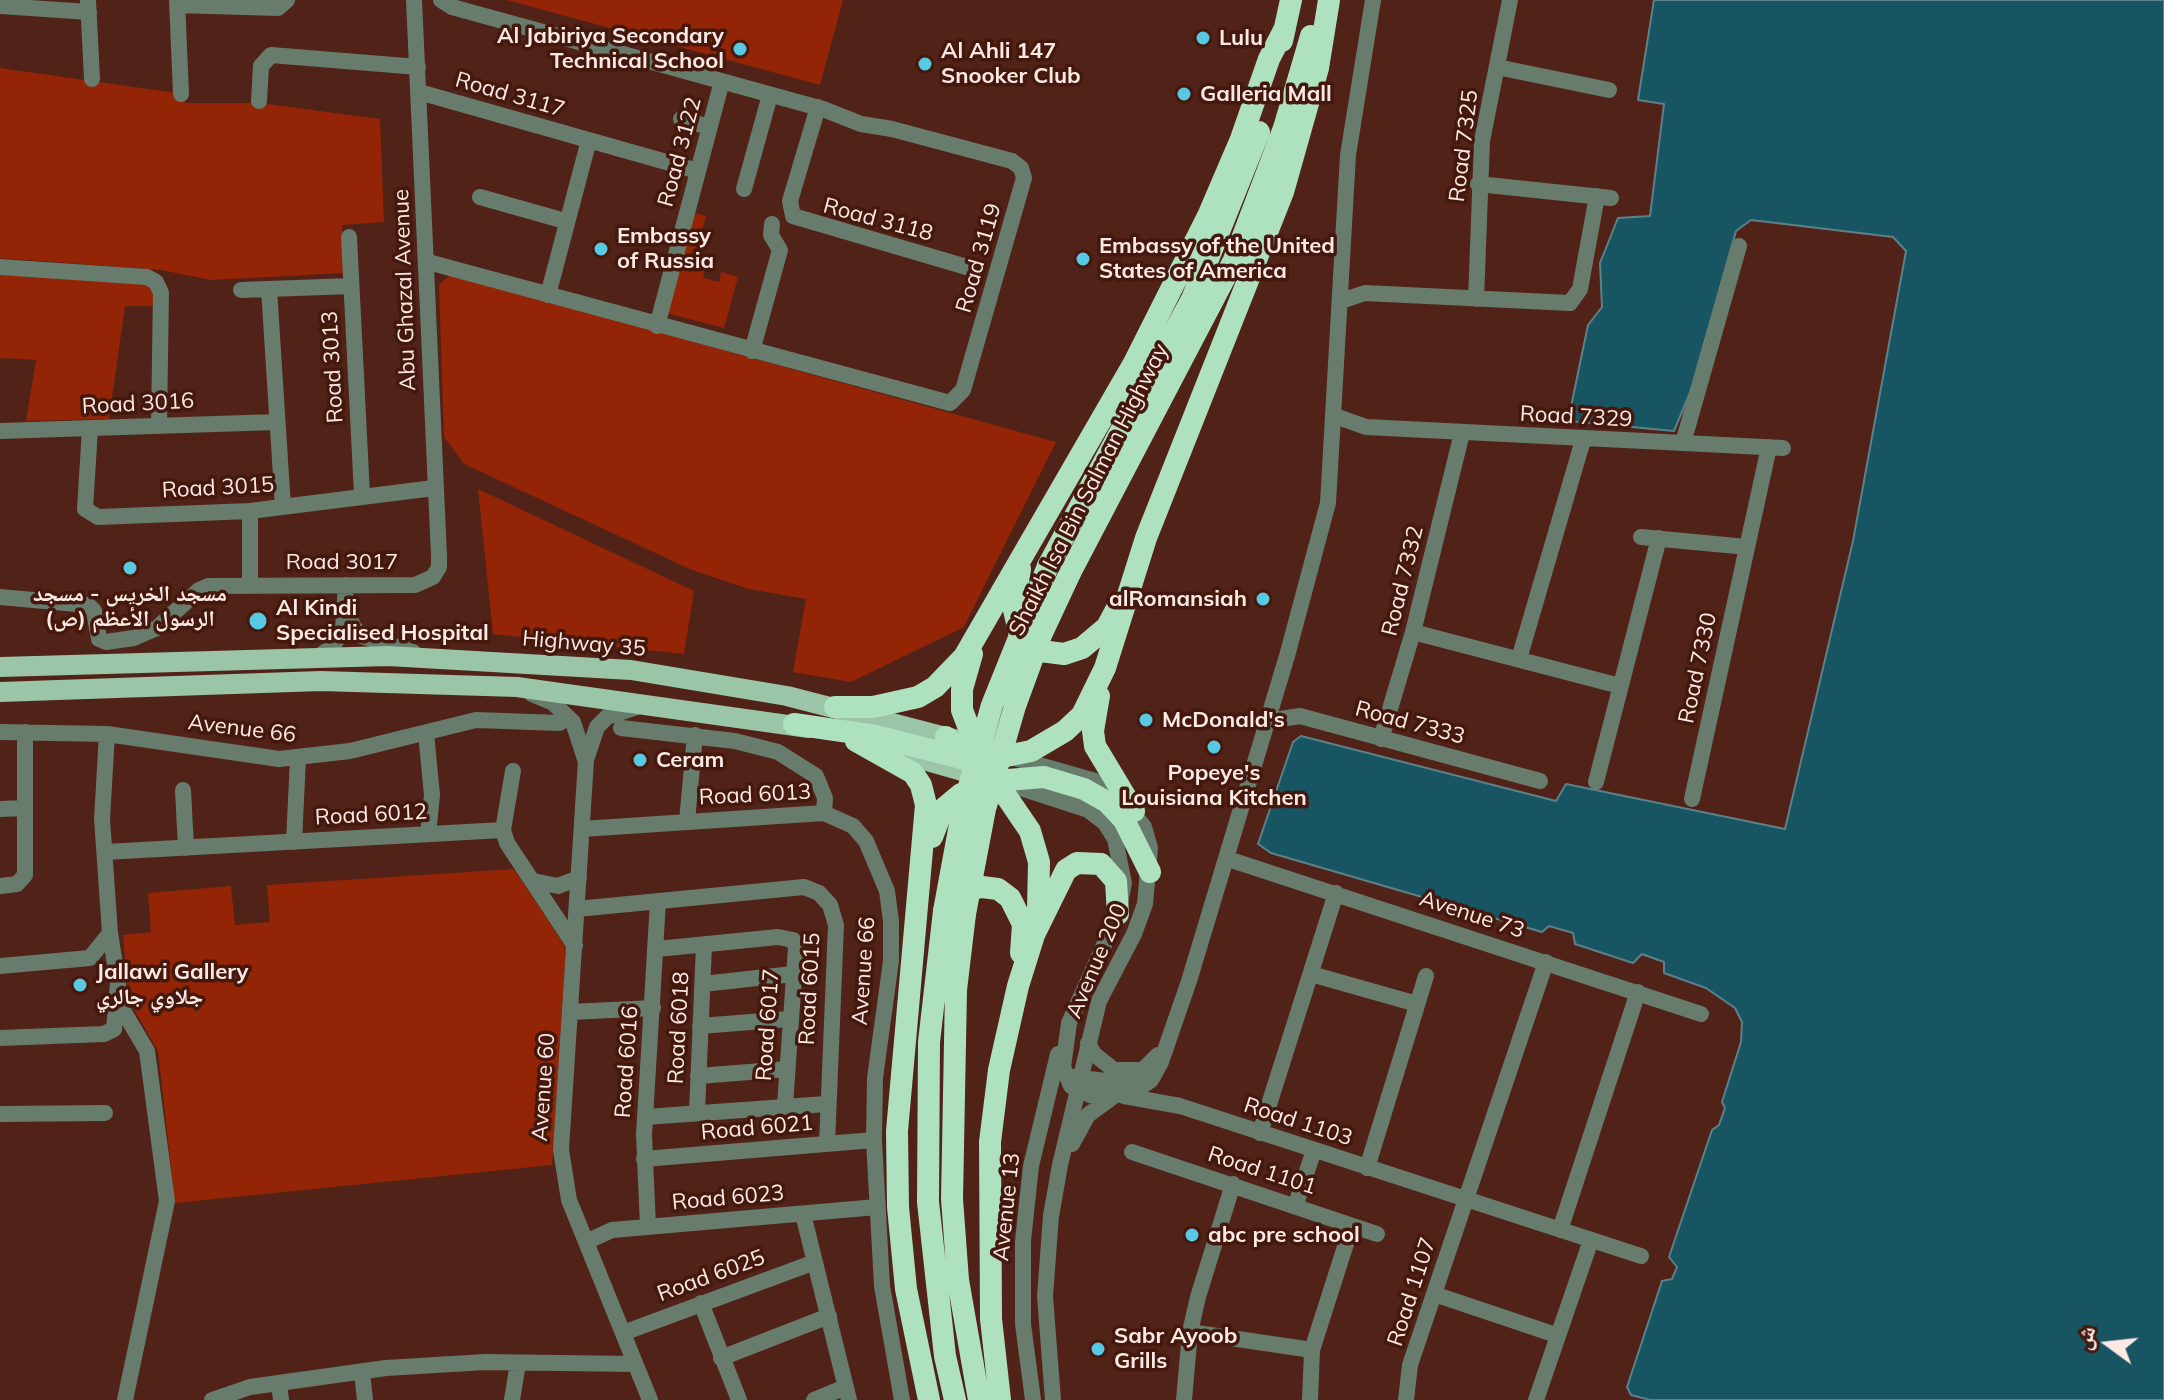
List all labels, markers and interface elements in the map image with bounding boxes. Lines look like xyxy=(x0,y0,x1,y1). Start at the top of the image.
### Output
place label: Al Jabiriya Secondary Technical School xyxy=(497,23,724,74)
place label: Lulu xyxy=(1219,25,1263,51)
marker: Lulu xyxy=(1194,29,1212,47)
place label: Al Ahli 147 Snooker Club xyxy=(941,38,1081,90)
marker: Al Jabiriya Secondary Technical School xyxy=(731,40,749,58)
marker: Al Ahli 147 Snooker Club xyxy=(916,55,934,73)
street label: Road 3117 xyxy=(452,67,568,123)
place label: Galleria Mall xyxy=(1200,81,1332,107)
marker: Galleria Mall xyxy=(1175,85,1193,103)
street label: Road 7325 xyxy=(1444,89,1484,203)
street label: Road 3122 xyxy=(653,94,707,210)
street label: Abu Ghazal Avenue xyxy=(388,189,422,391)
street label: Road 3118 xyxy=(820,193,936,247)
street label: Road 3119 xyxy=(951,200,1007,316)
place label: Embassy of Russia xyxy=(617,223,714,274)
place label: Embassy of the United States of America xyxy=(1099,233,1335,284)
marker: Embassy of Russia xyxy=(592,240,610,258)
marker: Embassy of the United States of America xyxy=(1074,250,1092,268)
street label: Road 3013 xyxy=(317,310,349,424)
street label: Shaikh Isa Bin Salman Highway xyxy=(1004,339,1174,641)
street label: Road 3016 xyxy=(81,388,195,420)
street label: Road 7329 xyxy=(1519,401,1633,433)
street label: Road 3015 xyxy=(161,472,275,504)
street label: Road 7332 xyxy=(1377,523,1429,639)
street label: Road 3017 xyxy=(286,549,398,575)
marker: مسجد الخريس - مسجد الرسول الأعظم (ص) xyxy=(121,559,139,577)
place label: مسجد الخريس - مسجد الرسول الأعظم (ص) xyxy=(33,581,227,632)
place label: alRomansiah xyxy=(1109,586,1247,612)
marker: alRomansiah xyxy=(1254,590,1272,608)
place label: Al Kindi Specialised Hospital xyxy=(276,595,489,646)
marker: Al Kindi Specialised Hospital xyxy=(247,610,269,632)
street label: Road 7330 xyxy=(1673,610,1723,726)
street label: Highway 35 xyxy=(521,625,647,663)
street label: Road 7333 xyxy=(1352,696,1468,750)
place label: McDonald's xyxy=(1162,707,1285,733)
street label: Avenue 66 xyxy=(186,709,298,749)
marker: McDonald's xyxy=(1137,711,1155,729)
marker: Popeye's Louisiana Kitchen xyxy=(1205,738,1223,756)
place label: Ceram xyxy=(656,747,724,773)
marker: Ceram xyxy=(631,751,649,769)
place label: Popeye's Louisiana Kitchen xyxy=(1121,760,1307,812)
street label: Road 6013 xyxy=(698,779,812,811)
street label: Road 6012 xyxy=(314,799,428,831)
street label: Avenue 73 xyxy=(1416,886,1528,944)
street label: Avenue 200 xyxy=(1061,900,1133,1022)
street label: Avenue 66 xyxy=(847,916,881,1026)
street label: Road 6015 xyxy=(794,932,826,1046)
place label: Jallawi Gallery جلاوي جالري xyxy=(96,959,249,1010)
street label: Road 6017 xyxy=(751,968,785,1082)
street label: Road 6018 xyxy=(663,971,695,1085)
marker: Jallawi Gallery جلاوي جالري xyxy=(71,976,89,994)
street label: Road 6016 xyxy=(610,1005,644,1119)
street label: Avenue 60 xyxy=(527,1032,561,1142)
street label: Road 1103 xyxy=(1240,1092,1356,1152)
street label: Road 6021 xyxy=(700,1110,814,1146)
street label: Road 1101 xyxy=(1204,1141,1320,1201)
street label: Avenue 13 xyxy=(988,1152,1026,1262)
street label: Road 6023 xyxy=(671,1180,785,1216)
place label: abc pre school xyxy=(1208,1222,1360,1248)
marker: abc pre school xyxy=(1183,1226,1201,1244)
street label: Road 1107 xyxy=(1382,1234,1442,1350)
street label: Road 6025 xyxy=(654,1244,768,1308)
north arrow xyxy=(2068,1304,2148,1384)
place label: Sabr Ayoob Grills xyxy=(1114,1323,1237,1374)
text: ش xyxy=(2068,1323,2101,1353)
marker: Sabr Ayoob Grills xyxy=(1089,1340,1107,1358)

